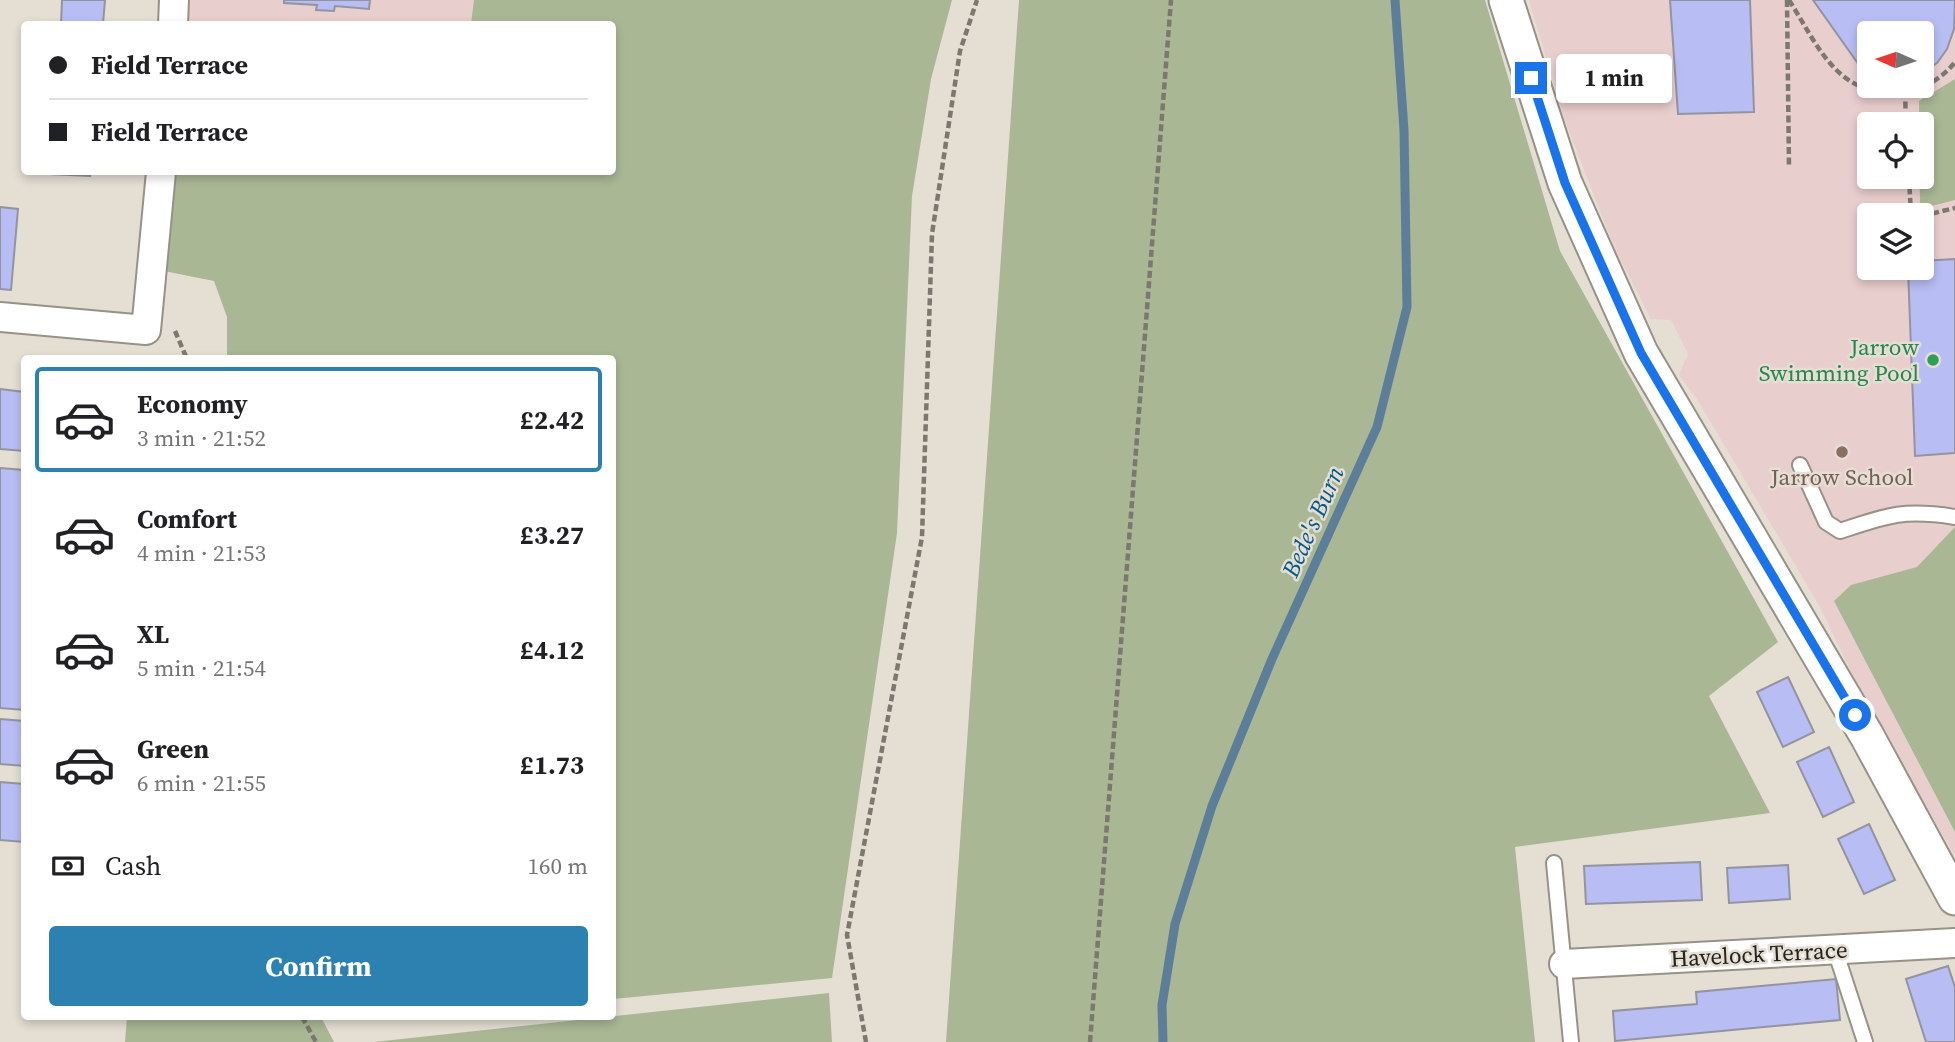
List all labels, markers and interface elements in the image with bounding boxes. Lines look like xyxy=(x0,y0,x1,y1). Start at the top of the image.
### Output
north arrow xyxy=(1857,21,1934,98)
map controls xyxy=(1857,21,1934,280)
text: Field Terrace xyxy=(91,47,248,83)
callout: 1 min xyxy=(1556,54,1671,102)
route end xyxy=(1515,62,1547,94)
text: 1 min xyxy=(1584,62,1644,94)
button: locate xyxy=(1857,112,1934,189)
text: Field Terrace xyxy=(91,114,248,150)
button: layers xyxy=(1857,203,1934,280)
place label: Jarrow Swimming Pool xyxy=(1759,331,1919,389)
marker: Jarrow Swimming Pool xyxy=(1925,352,1941,368)
text: Economy xyxy=(137,386,248,422)
icon: car xyxy=(53,388,116,451)
text: £2.42 xyxy=(520,402,584,438)
text: 3 min · 21:52 xyxy=(137,422,266,454)
marker: Jarrow School xyxy=(1834,444,1850,460)
water label: Bede's Burn xyxy=(1273,461,1352,583)
place label: Jarrow School xyxy=(1770,461,1914,493)
text: Comfort xyxy=(137,501,237,537)
icon: car xyxy=(53,503,116,566)
text: £3.27 xyxy=(520,517,584,553)
text: 4 min · 21:53 xyxy=(137,537,266,569)
text: XL xyxy=(137,616,169,652)
icon: car xyxy=(53,618,116,681)
text: £4.12 xyxy=(520,632,584,668)
text: 5 min · 21:54 xyxy=(137,652,266,684)
route start xyxy=(1839,699,1871,731)
text: Green xyxy=(137,731,209,767)
icon: car xyxy=(53,733,116,796)
text: £1.73 xyxy=(520,747,584,783)
text: 6 min · 21:55 xyxy=(137,767,266,799)
icon: cash xyxy=(49,847,87,885)
text: Cash xyxy=(105,848,161,884)
text: 160 m xyxy=(527,850,588,882)
button: Confirm xyxy=(49,926,588,1006)
street label: Havelock Terrace xyxy=(1670,933,1848,975)

